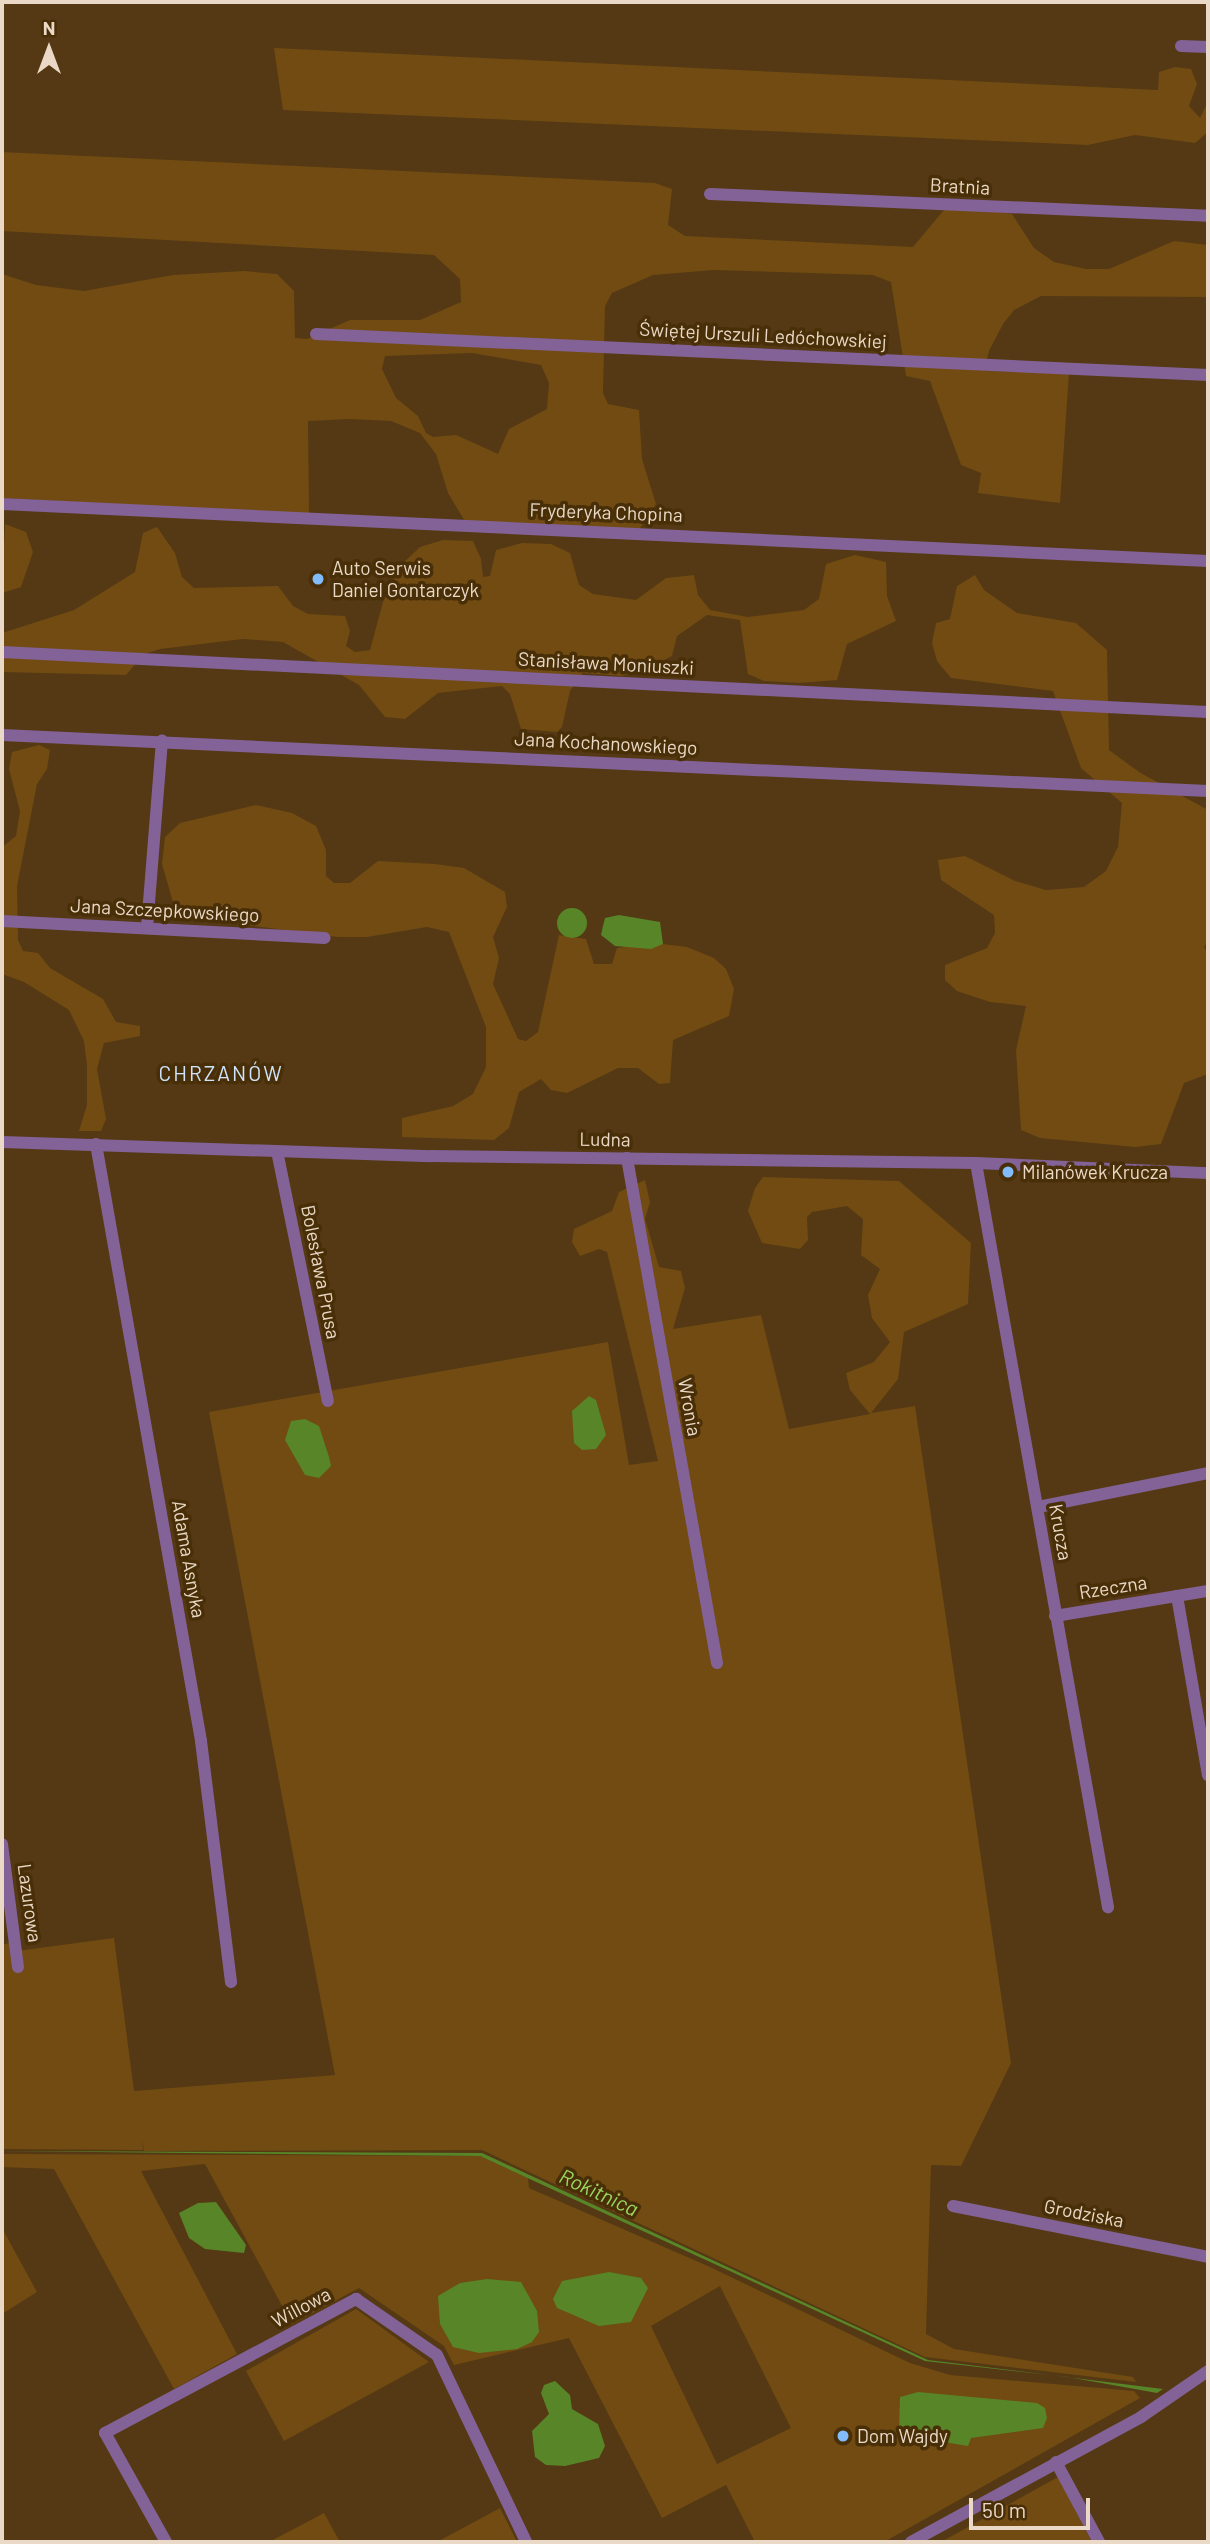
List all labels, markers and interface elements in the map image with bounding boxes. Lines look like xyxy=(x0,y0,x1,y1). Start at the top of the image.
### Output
north arrow xyxy=(14,14,84,84)
text: N xyxy=(43,16,55,39)
street label: Bratnia xyxy=(929,173,991,199)
street label: Świętej Urszuli Ledóchowskiej xyxy=(639,317,887,353)
street label: Fryderyka Chopina xyxy=(529,498,683,526)
place label: Auto Serwis Daniel Gontarczyk xyxy=(332,557,479,601)
marker: Auto Serwis Daniel Gontarczyk xyxy=(310,571,326,587)
street label: Stanisława Moniuszki xyxy=(517,647,695,679)
street label: Jana Kochanowskiego xyxy=(514,727,698,759)
street label: Jana Szczepkowskiego xyxy=(70,894,260,926)
district label: CHRZANÓW xyxy=(159,1060,283,1086)
street label: Ludna xyxy=(579,1127,631,1151)
place label: Milanówek Krucza xyxy=(1022,1161,1168,1183)
marker: Milanówek Krucza xyxy=(1000,1164,1016,1180)
street label: Bolesława Prusa xyxy=(297,1203,345,1341)
street label: Wronia xyxy=(674,1376,706,1438)
street label: Adama Asnyka xyxy=(167,1498,211,1620)
street label: Krucza xyxy=(1045,1502,1077,1562)
street label: Rzeczna xyxy=(1077,1570,1149,1604)
street label: Lazurowa xyxy=(13,1862,47,1944)
water label: Rokitnica xyxy=(556,2163,642,2221)
street label: Grodziska xyxy=(1042,2194,1126,2232)
street label: Willowa xyxy=(268,2282,334,2332)
place label: Dom Wajdy xyxy=(857,2425,948,2447)
marker: Dom Wajdy xyxy=(835,2428,851,2444)
scale bar xyxy=(972,2484,1093,2528)
text: 50 m xyxy=(982,2497,1026,2522)

